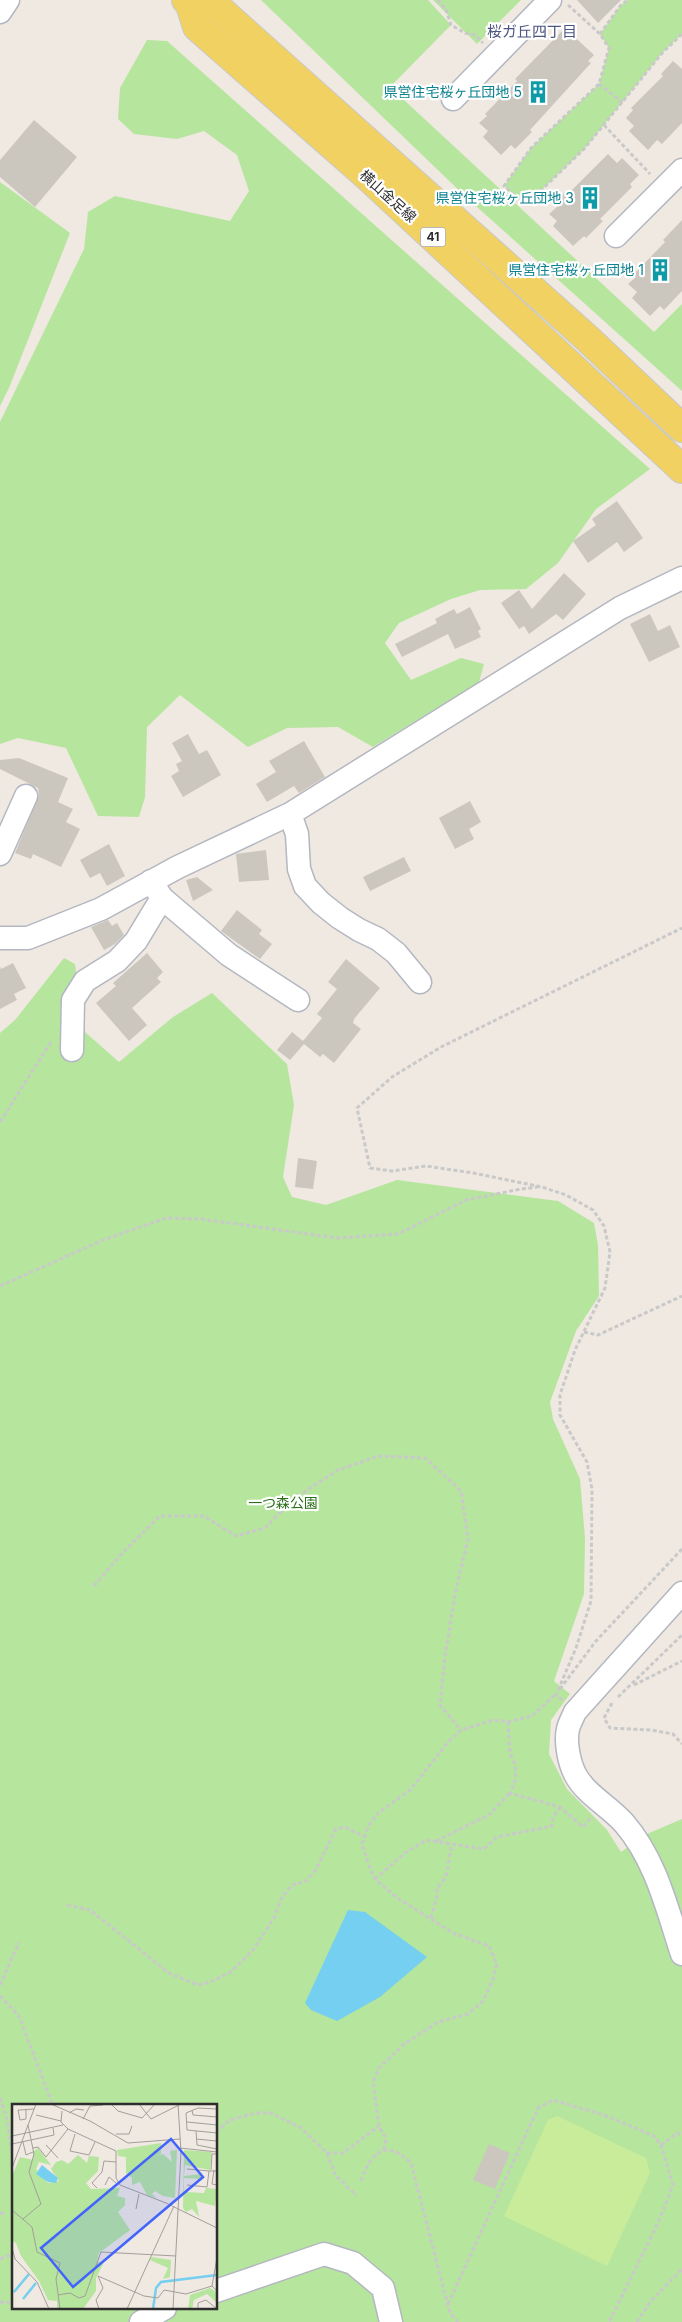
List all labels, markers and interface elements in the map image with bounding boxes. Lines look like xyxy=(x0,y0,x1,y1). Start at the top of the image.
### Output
district label: 桜ガ丘四丁目 xyxy=(487,22,577,41)
building icon: 県営住宅桜ヶ丘団地 5 xyxy=(525,79,551,105)
place label: 県営住宅桜ヶ丘団地 5 xyxy=(384,83,522,100)
street label: 横山金足線 xyxy=(357,166,420,225)
building icon: 県営住宅桜ヶ丘団地 3 xyxy=(577,185,603,211)
place label: 県営住宅桜ヶ丘団地 3 xyxy=(435,189,574,206)
road number: 41 xyxy=(420,228,446,246)
building icon: 県営住宅桜ヶ丘団地 1 xyxy=(647,257,673,283)
place label: 県営住宅桜ヶ丘団地 1 xyxy=(508,261,644,278)
park label: 一つ森公園 xyxy=(248,1494,318,1511)
inset map xyxy=(12,2104,218,2310)

